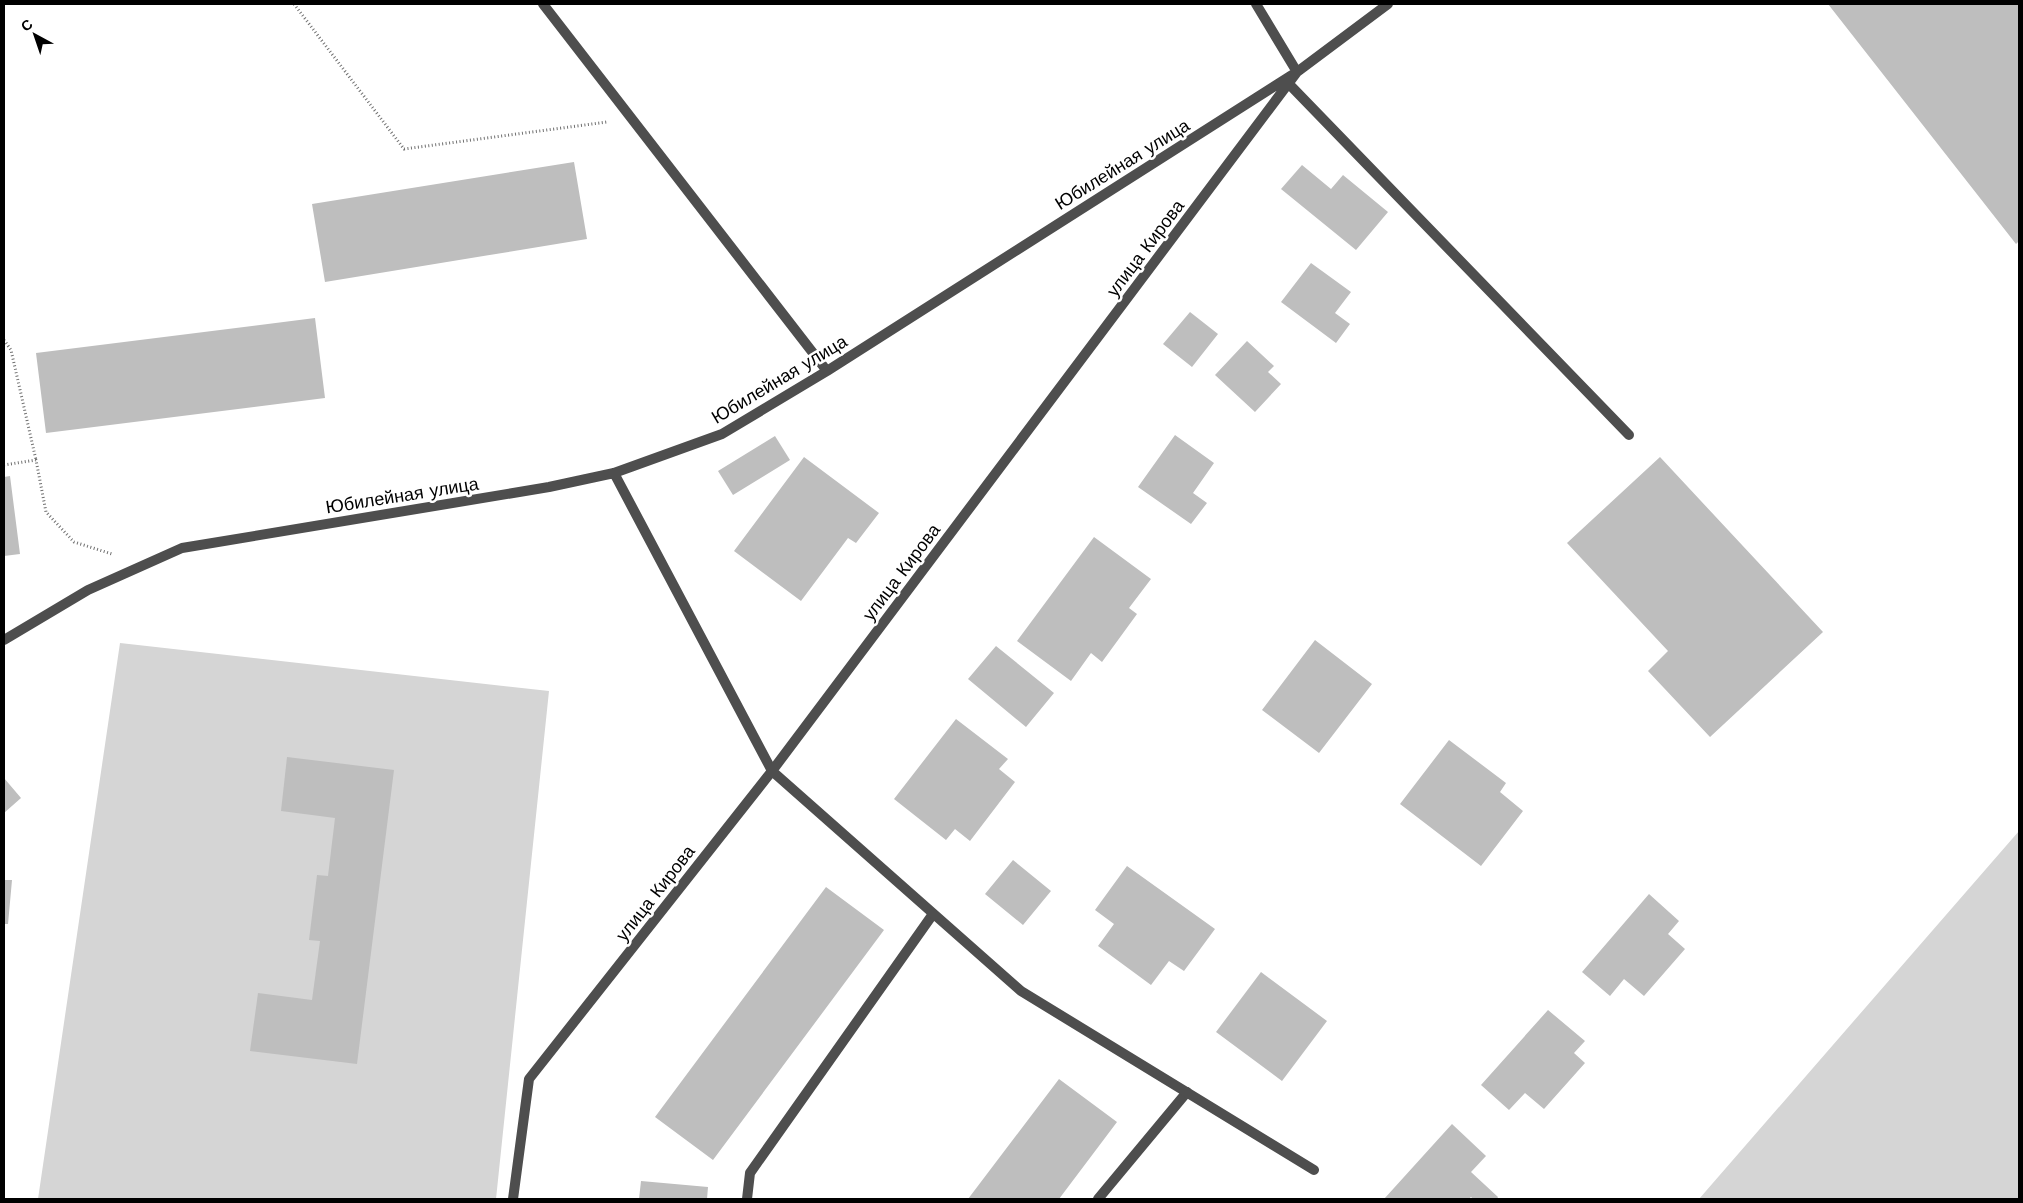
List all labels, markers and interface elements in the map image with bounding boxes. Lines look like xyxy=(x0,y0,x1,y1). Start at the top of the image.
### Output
north arrow xyxy=(10,10,60,60)
text: С xyxy=(18,16,36,34)
street label: Юбилейная улица xyxy=(1051,114,1194,214)
street label: улица Кирова xyxy=(1102,195,1189,300)
street label: Юбилейная улица xyxy=(707,330,851,428)
street label: Юбилейная улица xyxy=(324,472,481,517)
street label: улица Кирова xyxy=(858,519,945,624)
street label: улица Кирова xyxy=(611,840,699,945)

